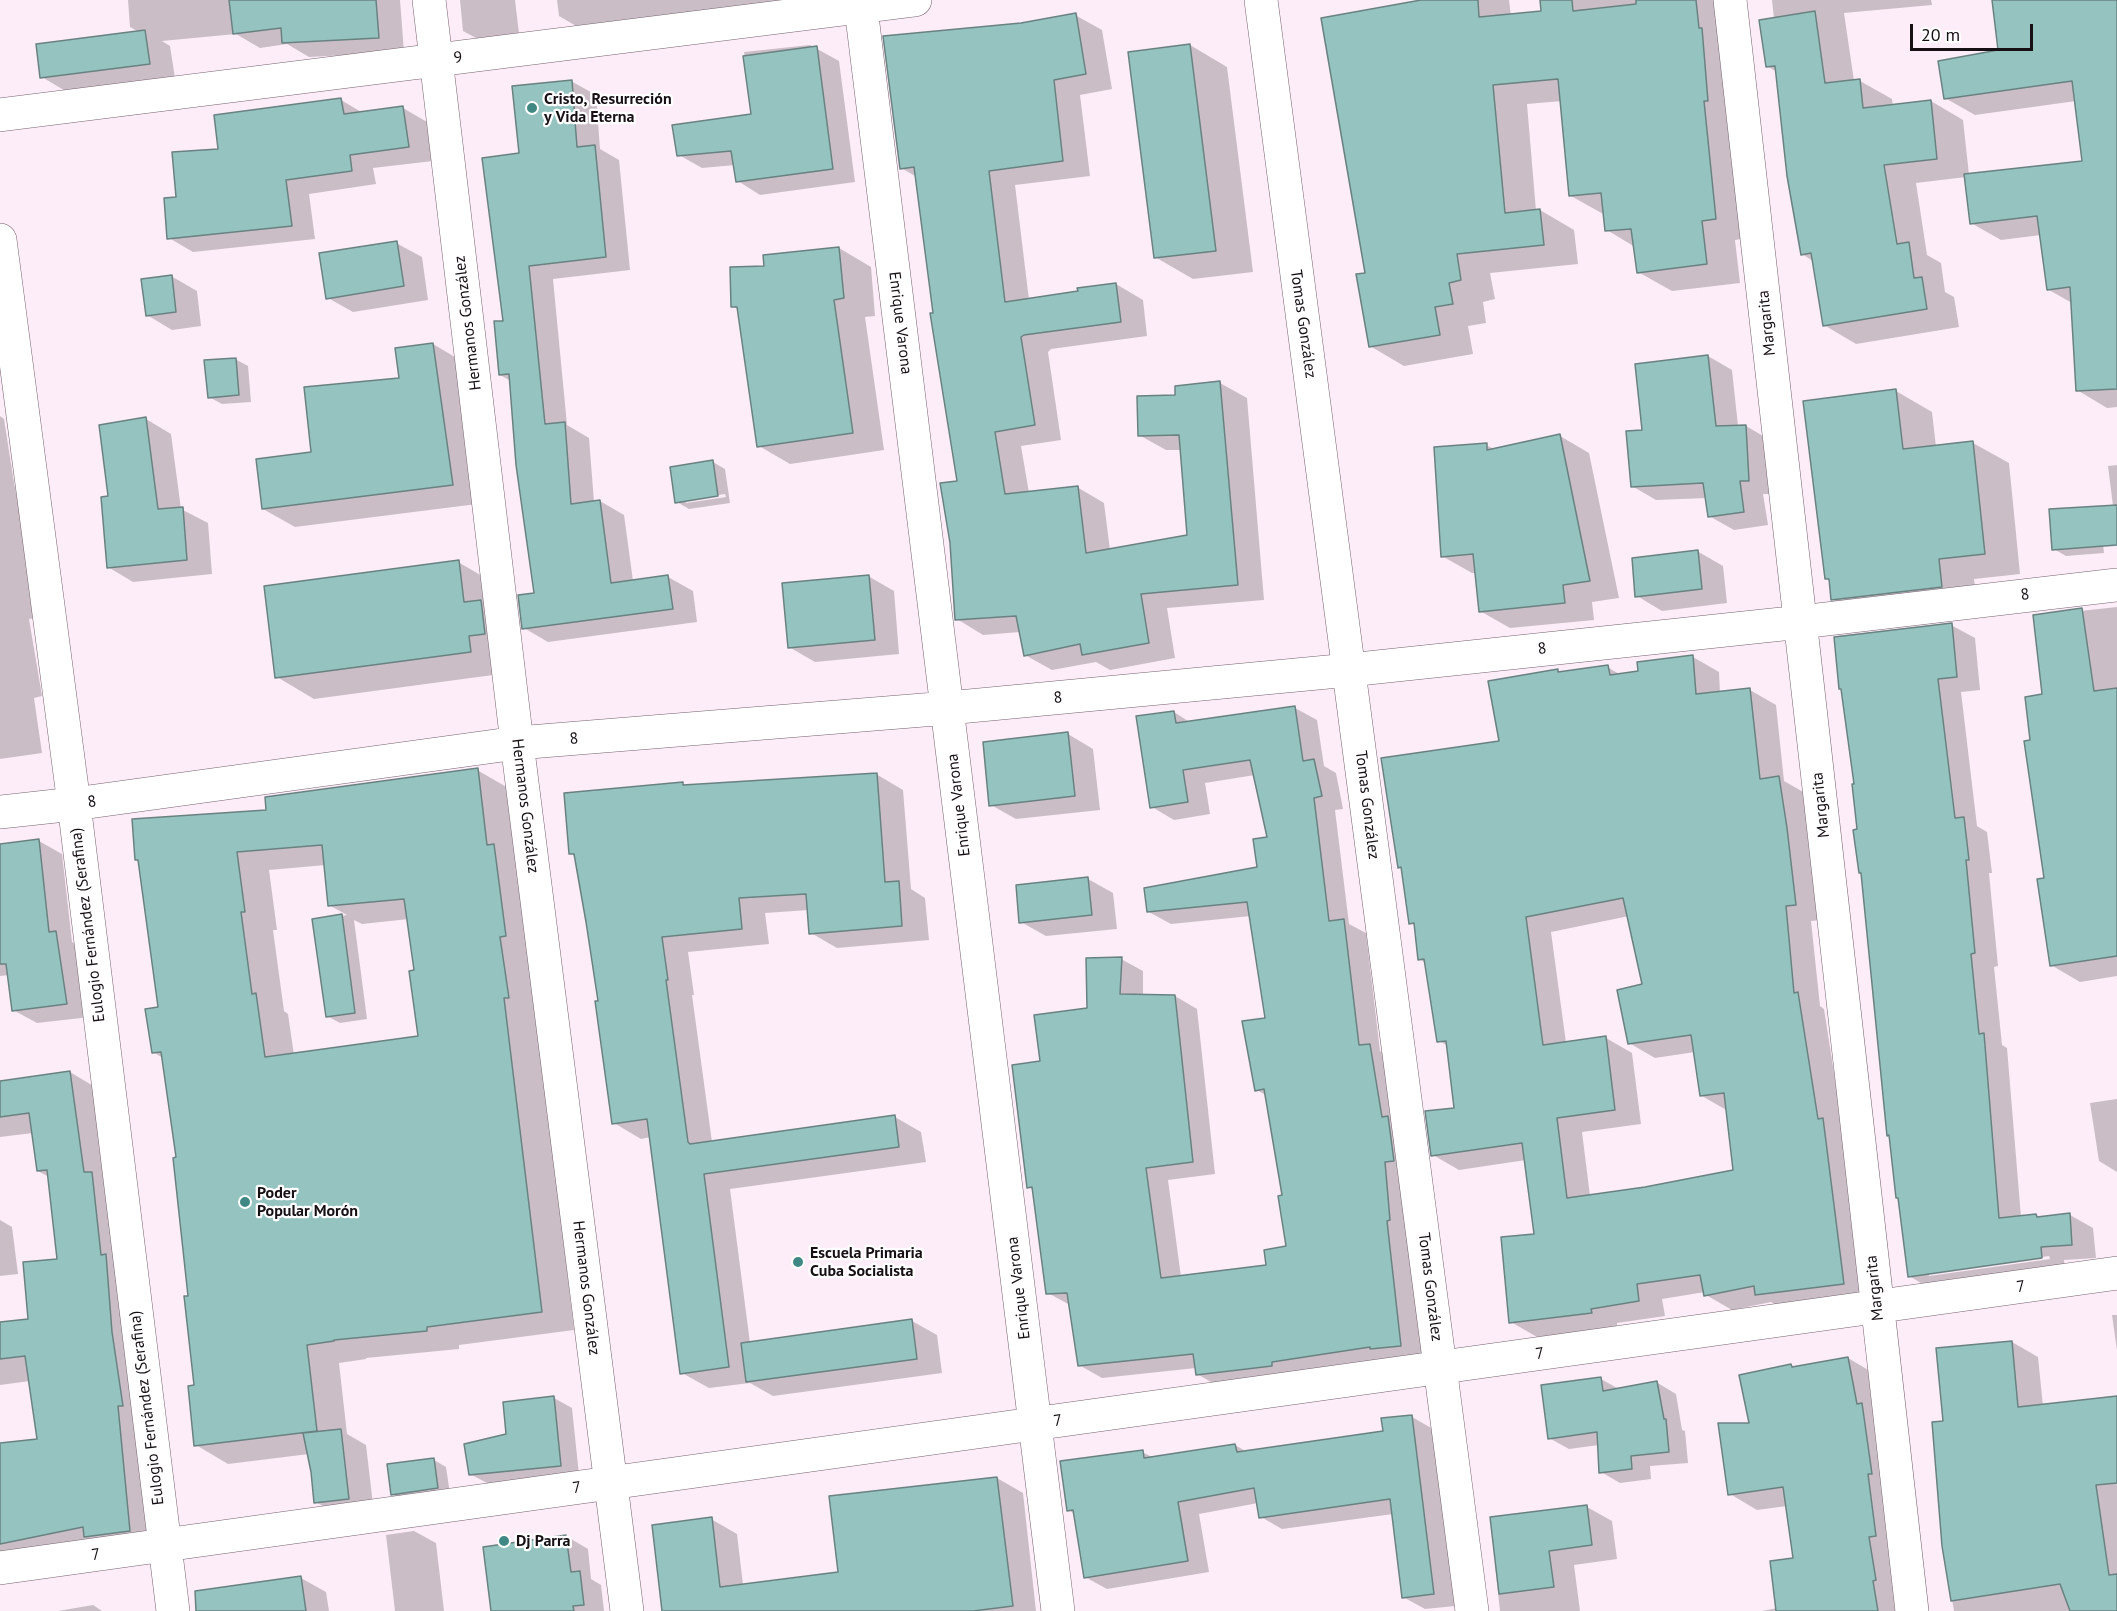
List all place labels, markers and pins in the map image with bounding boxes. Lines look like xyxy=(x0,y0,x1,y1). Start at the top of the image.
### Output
place label: Cristo, Resurreción y Vida Eterna xyxy=(544,89,672,127)
marker: Cristo, Resurreción y Vida Eterna xyxy=(525,101,539,115)
place label: Poder Popular Morón xyxy=(257,1183,358,1221)
marker: Poder Popular Morón xyxy=(238,1195,252,1209)
place label: Escuela Primaria Cuba Socialista xyxy=(810,1243,923,1281)
marker: Escuela Primaria Cuba Socialista xyxy=(791,1255,805,1269)
place label: Dj Parra xyxy=(516,1531,570,1551)
marker: Dj Parra xyxy=(497,1534,511,1548)

